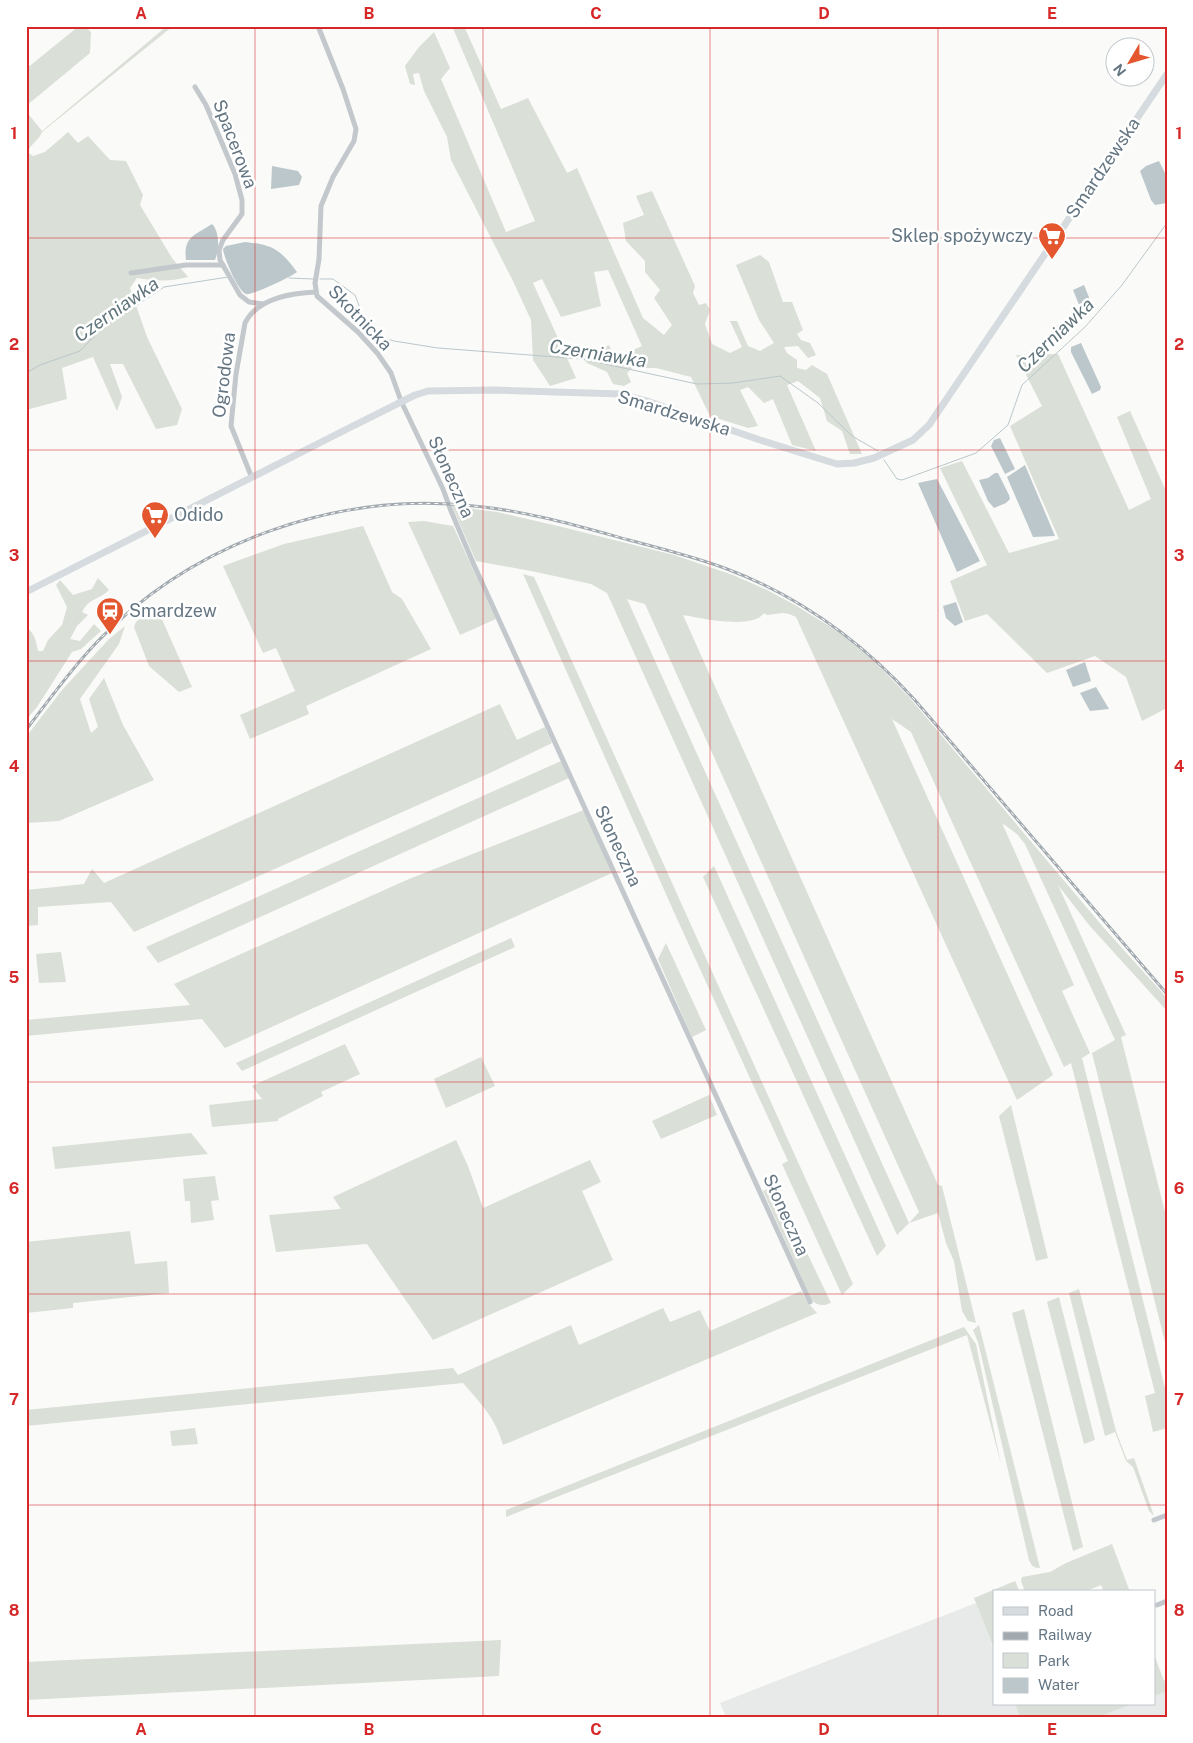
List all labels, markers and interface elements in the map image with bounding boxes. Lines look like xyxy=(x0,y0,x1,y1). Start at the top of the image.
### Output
text: A xyxy=(135,4,147,23)
text: B xyxy=(364,4,375,23)
text: C xyxy=(590,4,602,23)
text: D xyxy=(818,4,830,23)
text: E xyxy=(1047,4,1057,23)
north arrow xyxy=(1106,38,1156,88)
text: N xyxy=(1110,61,1129,79)
street label: Spacerowa xyxy=(209,97,262,191)
street label: Smardzewska xyxy=(1061,113,1144,222)
text: 1 xyxy=(11,124,17,143)
text: 1 xyxy=(1176,124,1182,143)
supermarket icon: Sklep spożywczy xyxy=(1037,221,1067,260)
place label: Sklep spożywczy xyxy=(891,225,1033,246)
water label: Czerniawka xyxy=(69,272,163,346)
street label: Skotnicka xyxy=(324,281,397,355)
water label: Czerniawka xyxy=(1012,293,1098,377)
street label: Ogrodowa xyxy=(208,331,239,419)
water label: Czerniawka xyxy=(548,334,648,372)
text: 2 xyxy=(9,335,19,354)
text: 2 xyxy=(1174,335,1184,354)
street label: Smardzewska xyxy=(615,385,733,440)
street label: Słoneczna xyxy=(424,433,479,521)
supermarket icon: Odido xyxy=(140,500,170,539)
place label: Odido xyxy=(174,504,223,525)
text: 3 xyxy=(9,546,19,565)
text: 3 xyxy=(1174,546,1184,565)
station icon: Smardzew xyxy=(95,596,125,635)
place label: Smardzew xyxy=(129,600,217,621)
text: 4 xyxy=(9,757,20,776)
text: 4 xyxy=(1174,757,1185,776)
street label: Słoneczna xyxy=(591,802,646,890)
text: 5 xyxy=(9,968,20,987)
text: 5 xyxy=(1174,968,1185,987)
street label: Słoneczna xyxy=(759,1171,814,1259)
text: 6 xyxy=(9,1179,19,1198)
text: 6 xyxy=(1174,1179,1184,1198)
text: 7 xyxy=(9,1390,19,1409)
text: 7 xyxy=(1174,1390,1184,1409)
legend xyxy=(993,1590,1156,1706)
text: 8 xyxy=(9,1601,20,1620)
text: 8 xyxy=(1174,1601,1185,1620)
text: Road xyxy=(1038,1602,1074,1619)
text: Railway xyxy=(1038,1626,1092,1643)
text: Park xyxy=(1038,1652,1070,1669)
text: Water xyxy=(1038,1676,1080,1693)
text: A xyxy=(135,1720,147,1739)
text: B xyxy=(364,1720,375,1739)
text: C xyxy=(590,1720,602,1739)
text: D xyxy=(818,1720,830,1739)
text: E xyxy=(1047,1720,1057,1739)

